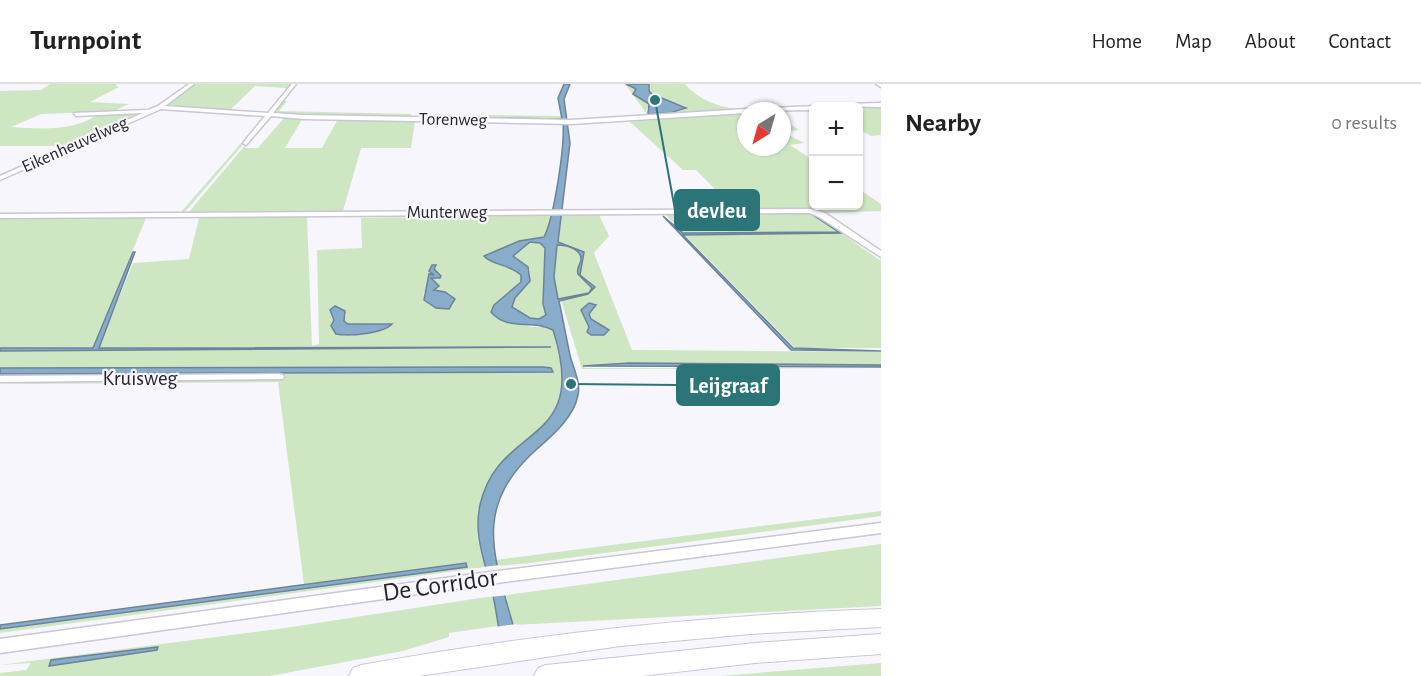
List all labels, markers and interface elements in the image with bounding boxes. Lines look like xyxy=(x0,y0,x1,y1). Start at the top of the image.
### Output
text: Turnpoint xyxy=(30,27,141,55)
text: Home xyxy=(1091,31,1142,52)
text: Map xyxy=(1175,31,1212,52)
text: About xyxy=(1245,31,1295,52)
text: Contact xyxy=(1328,31,1391,52)
north arrow xyxy=(737,102,791,156)
map controls xyxy=(809,102,863,210)
button: + xyxy=(809,102,863,156)
street label: Torenweg xyxy=(419,110,487,130)
text: Nearby xyxy=(905,110,981,136)
text: 0 results xyxy=(1331,113,1397,133)
street label: Eikenheuvelweg xyxy=(19,114,131,176)
button: − xyxy=(809,156,863,210)
callout: devleu xyxy=(675,190,759,230)
text: devleu xyxy=(687,200,747,222)
street label: Munterweg xyxy=(407,204,488,222)
callout: Leijgraaf xyxy=(677,365,779,405)
street label: Kruisweg xyxy=(102,368,178,389)
text: Leijgraaf xyxy=(689,375,769,398)
street label: De Corridor xyxy=(381,564,500,606)

